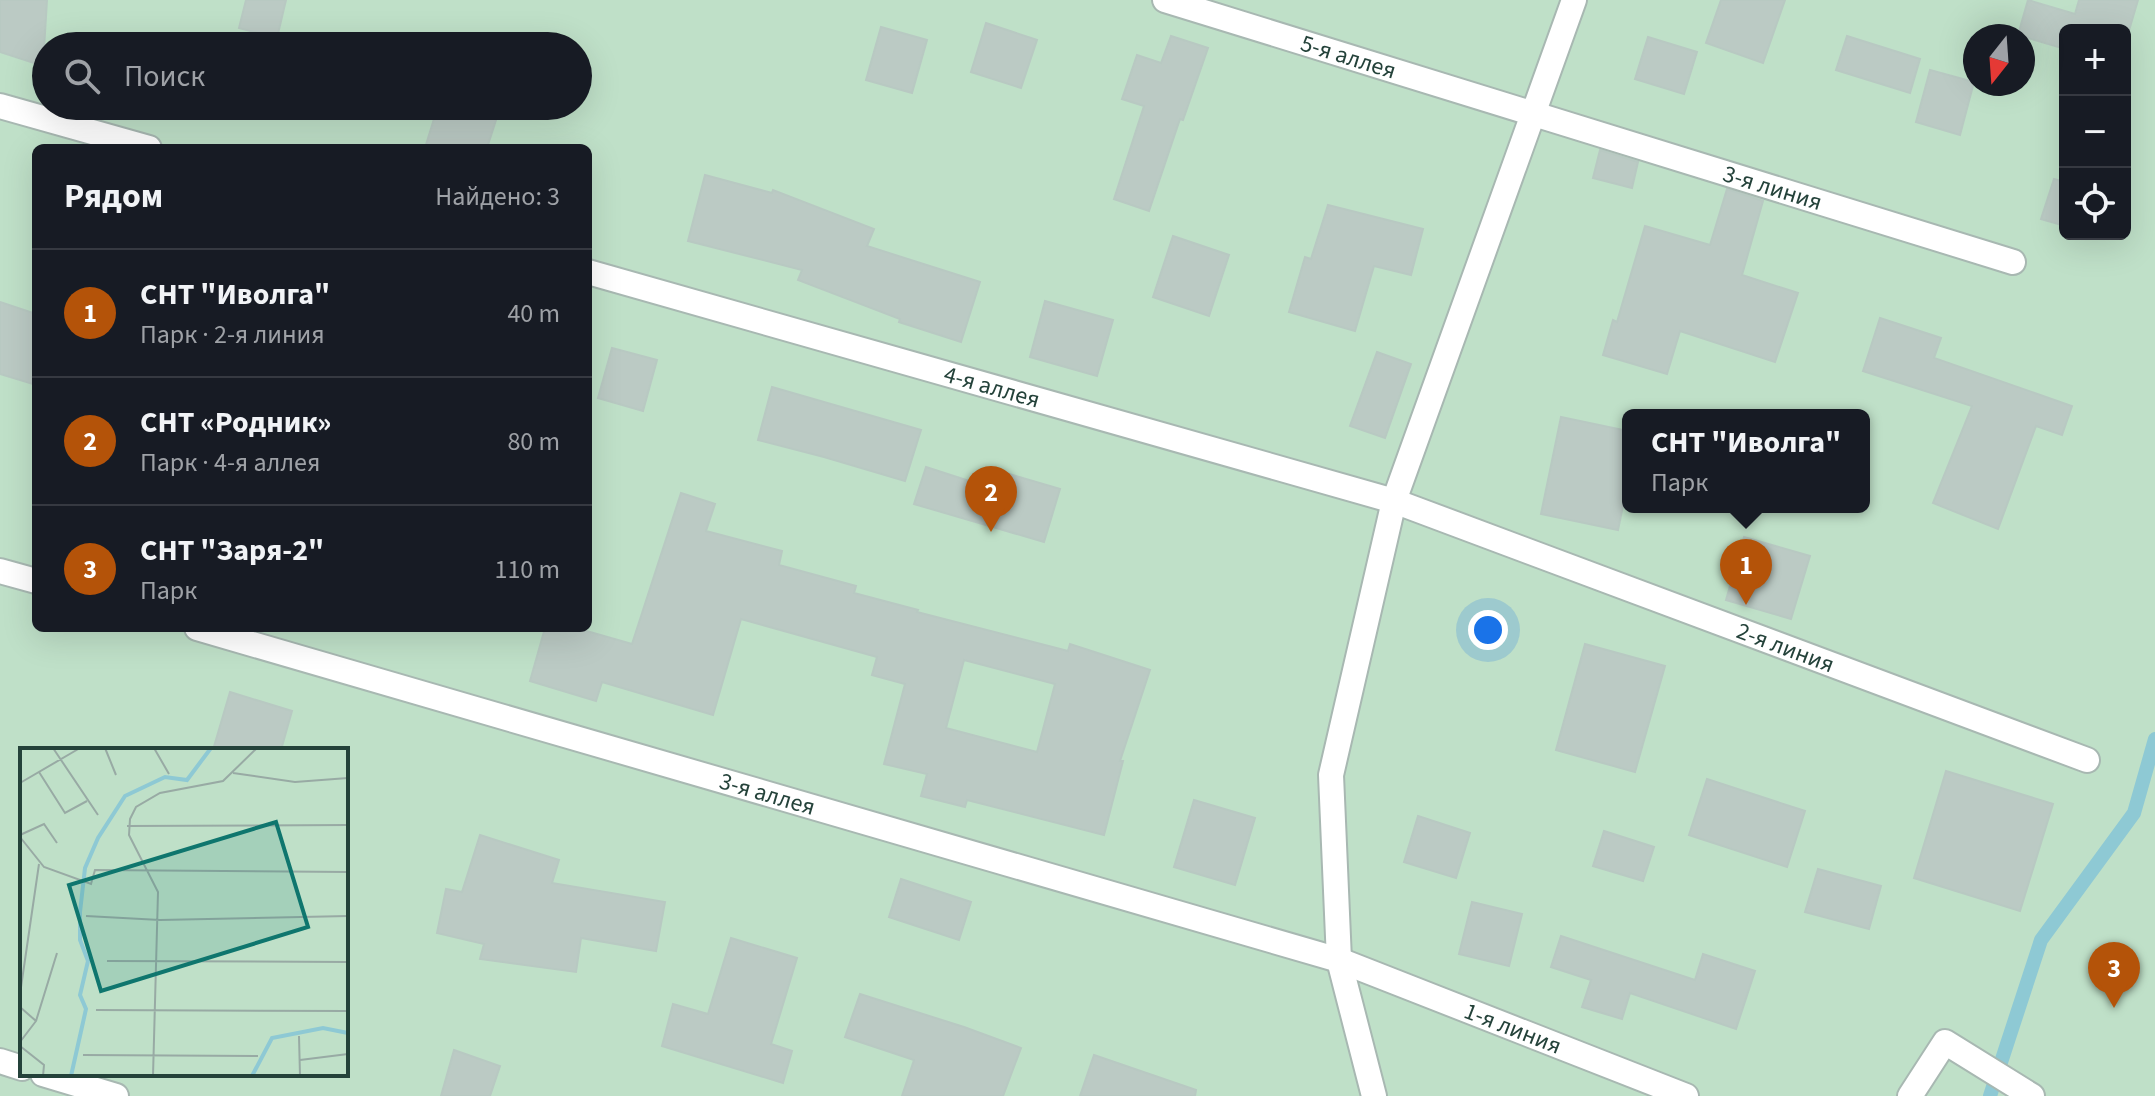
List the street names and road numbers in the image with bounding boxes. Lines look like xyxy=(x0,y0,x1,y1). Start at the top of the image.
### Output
street label: 5-я аллея xyxy=(1296,26,1400,88)
street label: 3-я линия xyxy=(1719,156,1826,220)
street label: 4-я аллея xyxy=(940,357,1044,418)
street label: 2-я линия xyxy=(1732,614,1839,682)
street label: 3-я аллея xyxy=(715,764,819,825)
street label: 1-я линия xyxy=(1459,994,1567,1064)

